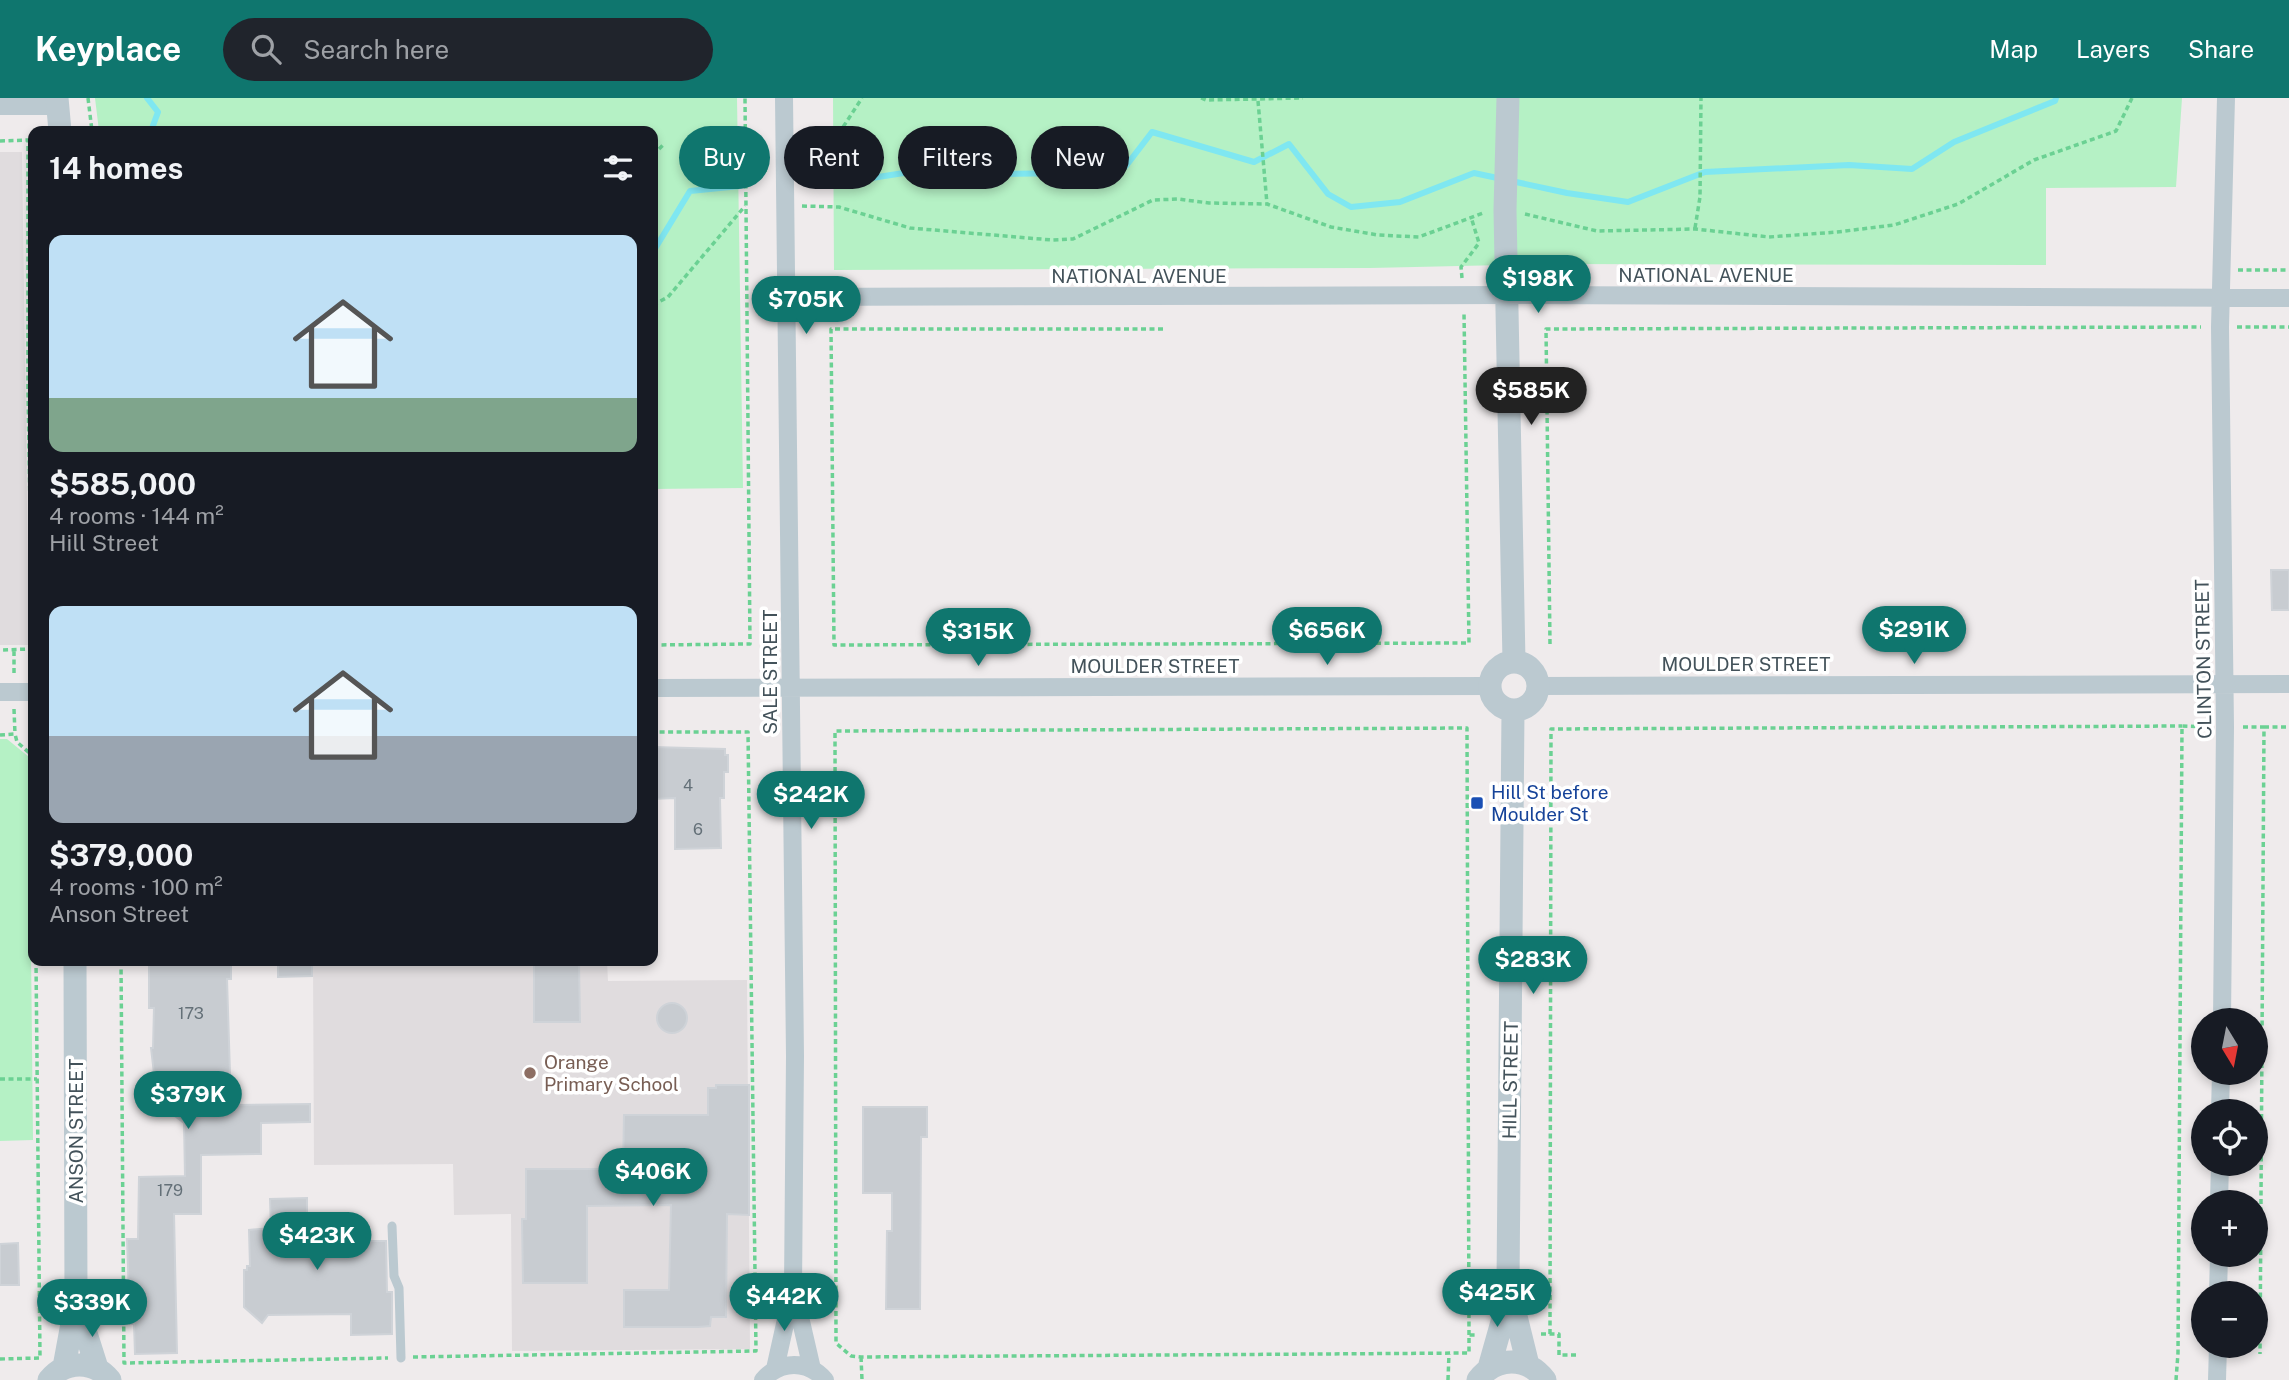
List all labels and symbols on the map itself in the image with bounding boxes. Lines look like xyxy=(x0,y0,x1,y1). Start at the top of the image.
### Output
pin: $198K xyxy=(1489,256,1587,315)
street label: NATIONAL AVENUE xyxy=(1618,264,1794,286)
street label: NATIONAL AVENUE xyxy=(1051,265,1227,287)
pin: $705K xyxy=(757,276,855,336)
pin: $585K xyxy=(1482,368,1580,427)
street label: CLINTON STREET xyxy=(2191,579,2215,739)
pin: $291K xyxy=(1865,606,1963,666)
pin: $315K xyxy=(929,608,1027,668)
pin: $656K xyxy=(1278,608,1376,667)
street label: SALE STREET xyxy=(759,609,781,735)
street label: MOULDER STREET xyxy=(1661,653,1831,675)
street label: MOULDER STREET xyxy=(1070,655,1240,677)
pin: $242K xyxy=(762,772,860,831)
house number: 4 xyxy=(683,776,693,795)
place label: Hill St before Moulder St xyxy=(1491,781,1609,825)
marker: Hill St before Moulder St xyxy=(1469,795,1485,811)
house number: 6 xyxy=(693,820,703,839)
pin: $283K xyxy=(1484,936,1582,996)
house number: 173 xyxy=(178,1004,204,1023)
north arrow xyxy=(2191,1008,2268,1085)
street label: HILL STREET xyxy=(1498,1021,1522,1139)
place label: Orange Primary School xyxy=(544,1051,679,1095)
street label: ANSON STREET xyxy=(65,1058,87,1204)
marker: Orange Primary School xyxy=(522,1065,538,1081)
pin: $379K xyxy=(139,1072,237,1131)
pin: $406K xyxy=(604,1148,702,1208)
house number: 179 xyxy=(157,1181,183,1200)
pin: $423K xyxy=(268,1212,366,1272)
pin: $425K xyxy=(1448,1270,1546,1329)
pin: $442K xyxy=(735,1274,833,1333)
pin: $339K xyxy=(43,1280,141,1339)

